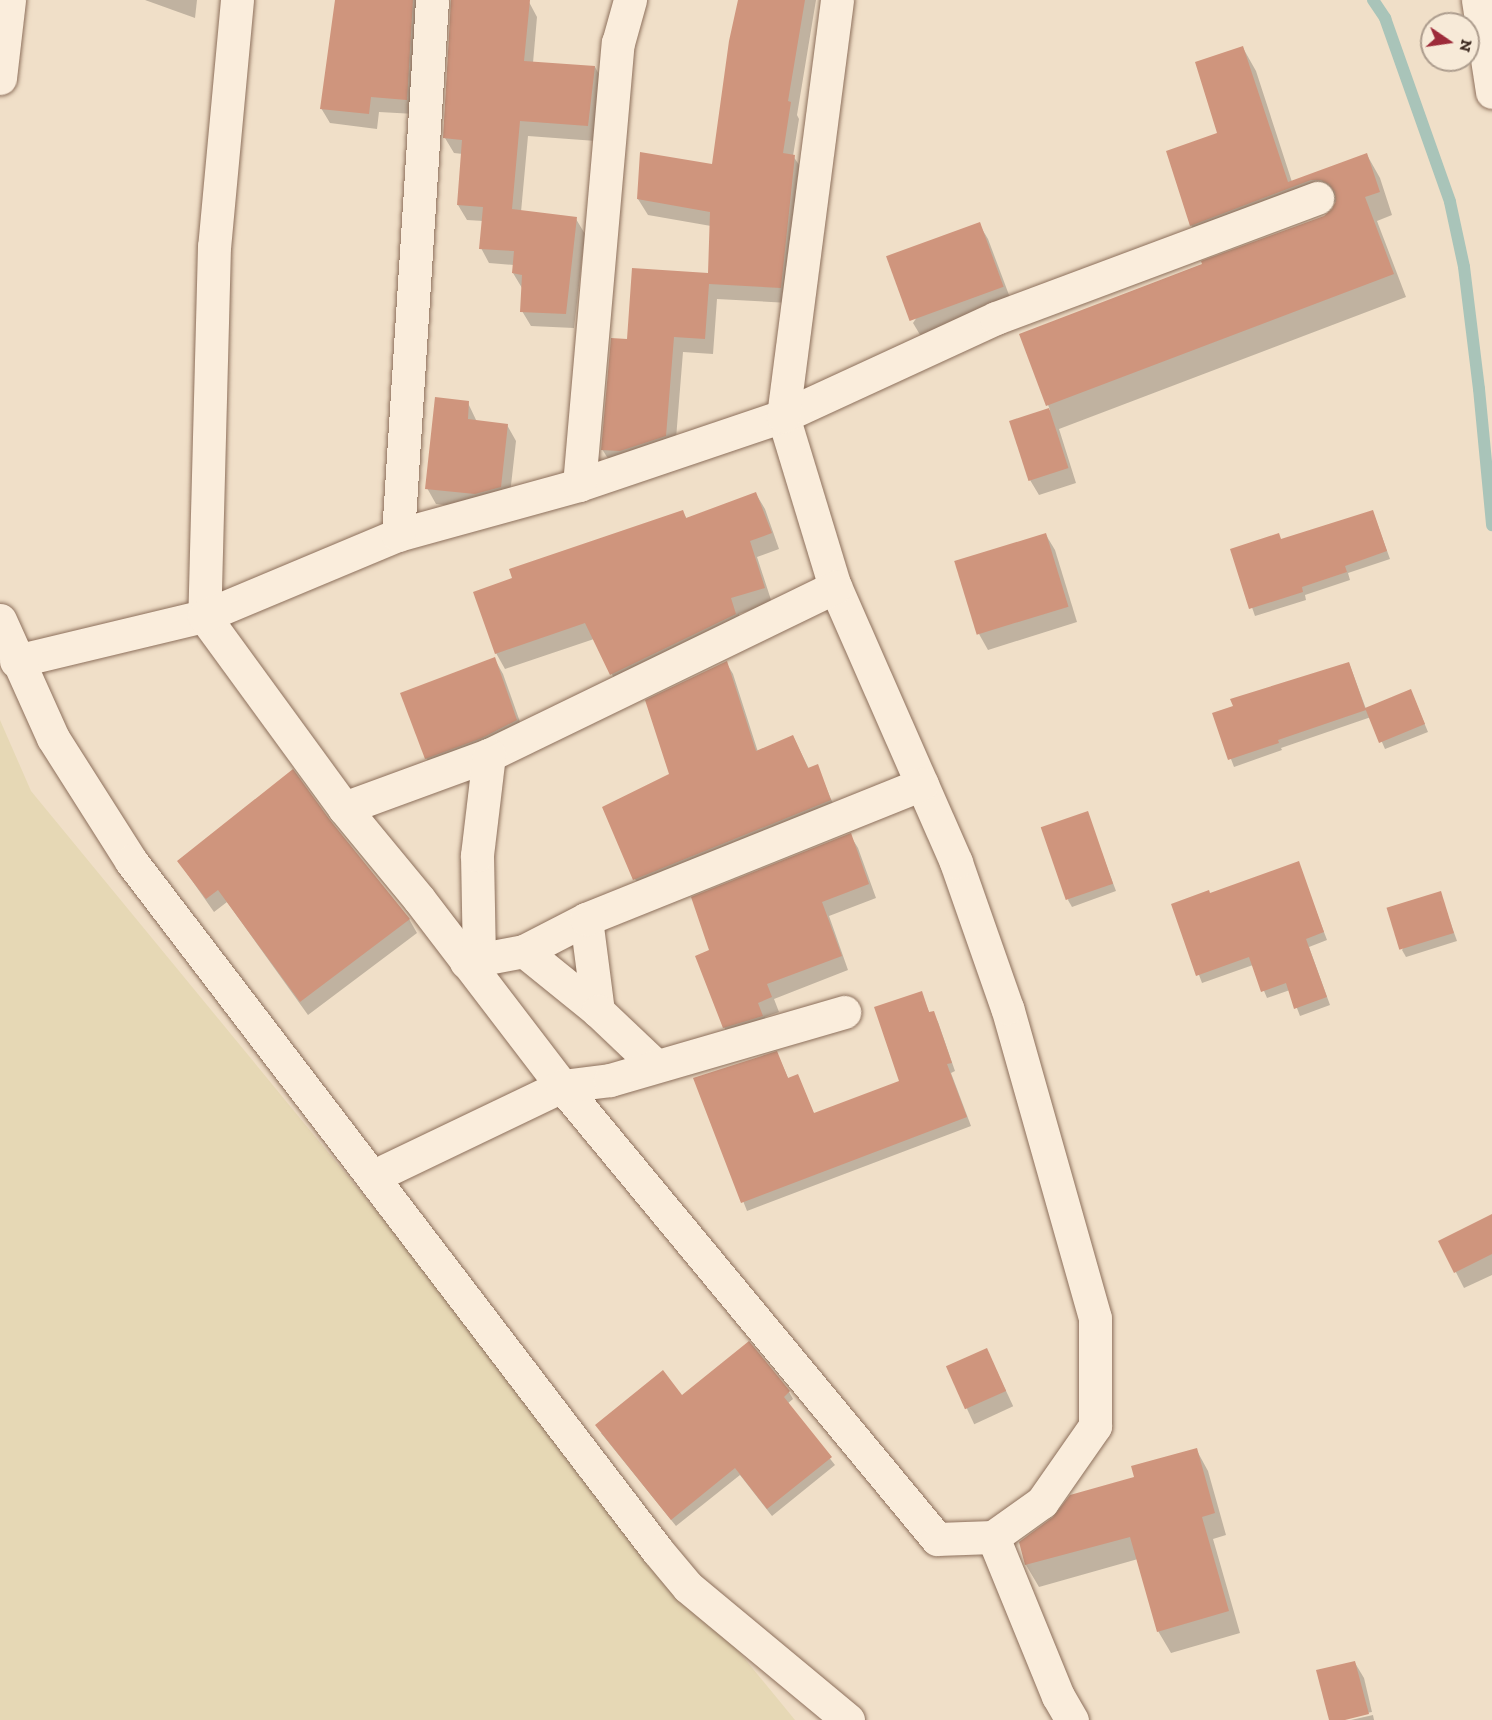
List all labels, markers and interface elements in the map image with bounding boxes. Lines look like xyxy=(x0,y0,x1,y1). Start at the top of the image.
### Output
north arrow xyxy=(1420,12,1480,72)
text: N xyxy=(1455,38,1477,54)

